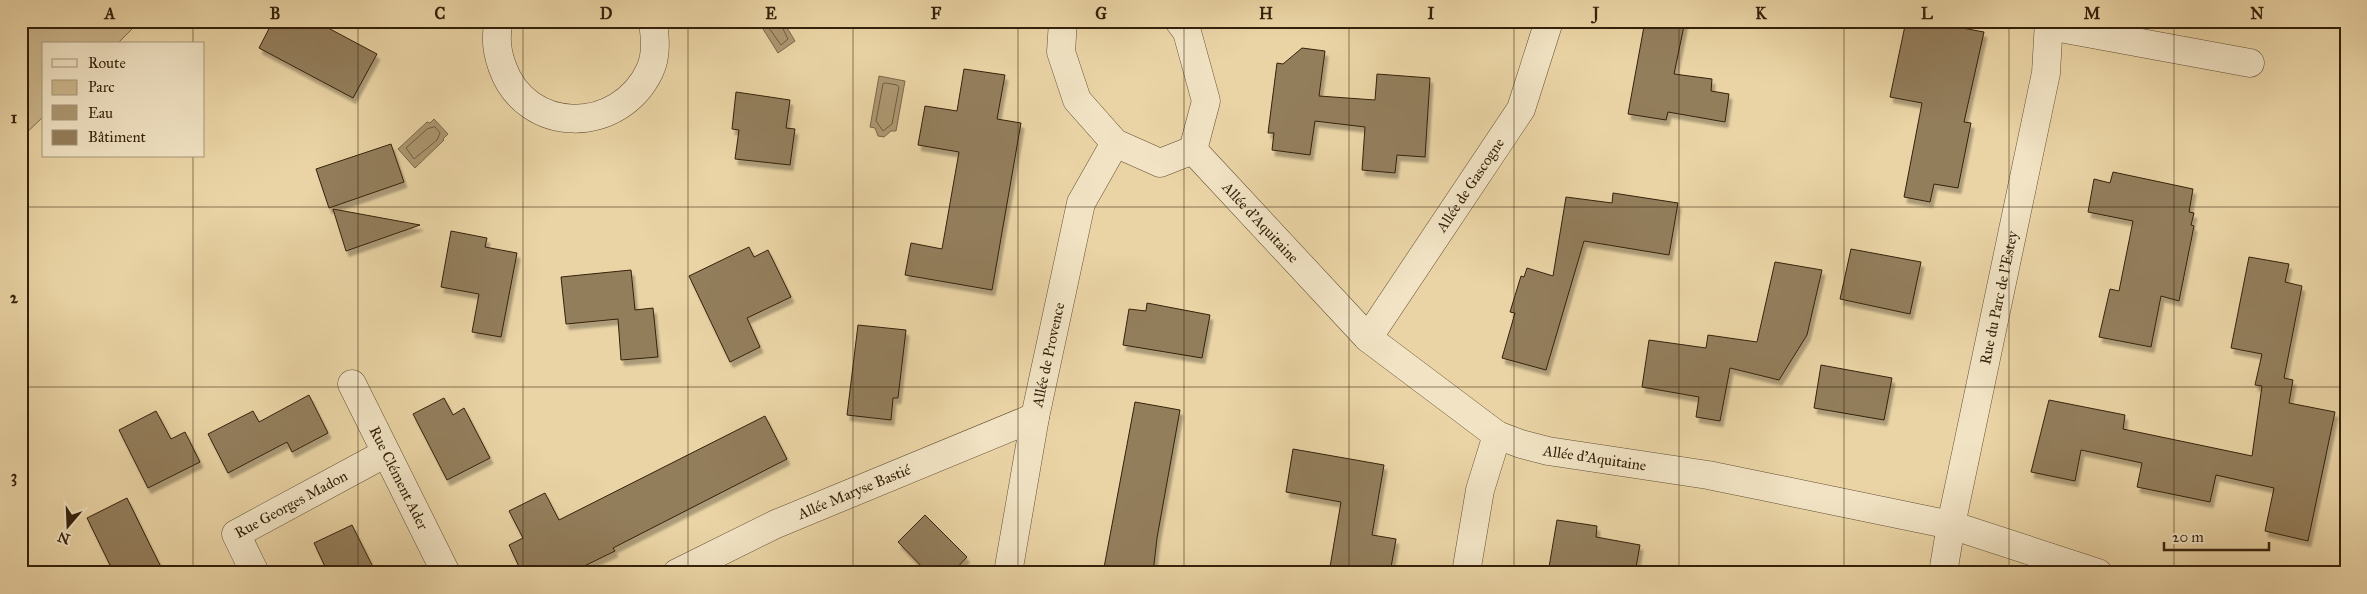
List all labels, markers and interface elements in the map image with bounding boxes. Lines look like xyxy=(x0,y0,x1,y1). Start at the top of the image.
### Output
text: A xyxy=(104,4,116,23)
text: B xyxy=(270,4,280,23)
text: C xyxy=(435,4,446,23)
text: D xyxy=(600,4,613,23)
text: E xyxy=(765,4,777,23)
text: F xyxy=(931,4,942,23)
text: G xyxy=(1095,4,1107,23)
text: H xyxy=(1259,4,1273,23)
text: I xyxy=(1428,4,1435,23)
text: J xyxy=(1591,4,1600,24)
text: K xyxy=(1755,4,1767,23)
text: L xyxy=(1921,4,1933,23)
text: M xyxy=(2084,4,2101,23)
text: N xyxy=(2250,4,2264,23)
legend xyxy=(42,42,205,158)
text: Route xyxy=(88,54,126,72)
text: Parc xyxy=(88,78,115,96)
text: Eau xyxy=(88,104,113,122)
text: 1 xyxy=(11,108,18,127)
text: Bâtiment xyxy=(88,128,147,146)
street label: Allée de Gascogne xyxy=(1432,135,1508,236)
street label: Allée d'Aquitaine xyxy=(1218,178,1302,267)
street label: Rue du Parc de l'Estey xyxy=(1976,228,2022,366)
text: 2 xyxy=(10,288,19,307)
street label: Allée de Provence xyxy=(1028,301,1068,410)
street label: Rue Clément Ader xyxy=(365,423,432,533)
street label: Allée d'Aquitaine xyxy=(1541,441,1647,475)
street label: Allée Maryse Bastié xyxy=(794,460,914,523)
text: 3 xyxy=(11,467,17,487)
street label: Rue Georges Madon xyxy=(232,467,351,542)
north arrow xyxy=(42,502,92,552)
scale bar xyxy=(2164,519,2270,551)
text: N xyxy=(55,528,72,548)
text: 20 m xyxy=(2172,528,2204,546)

